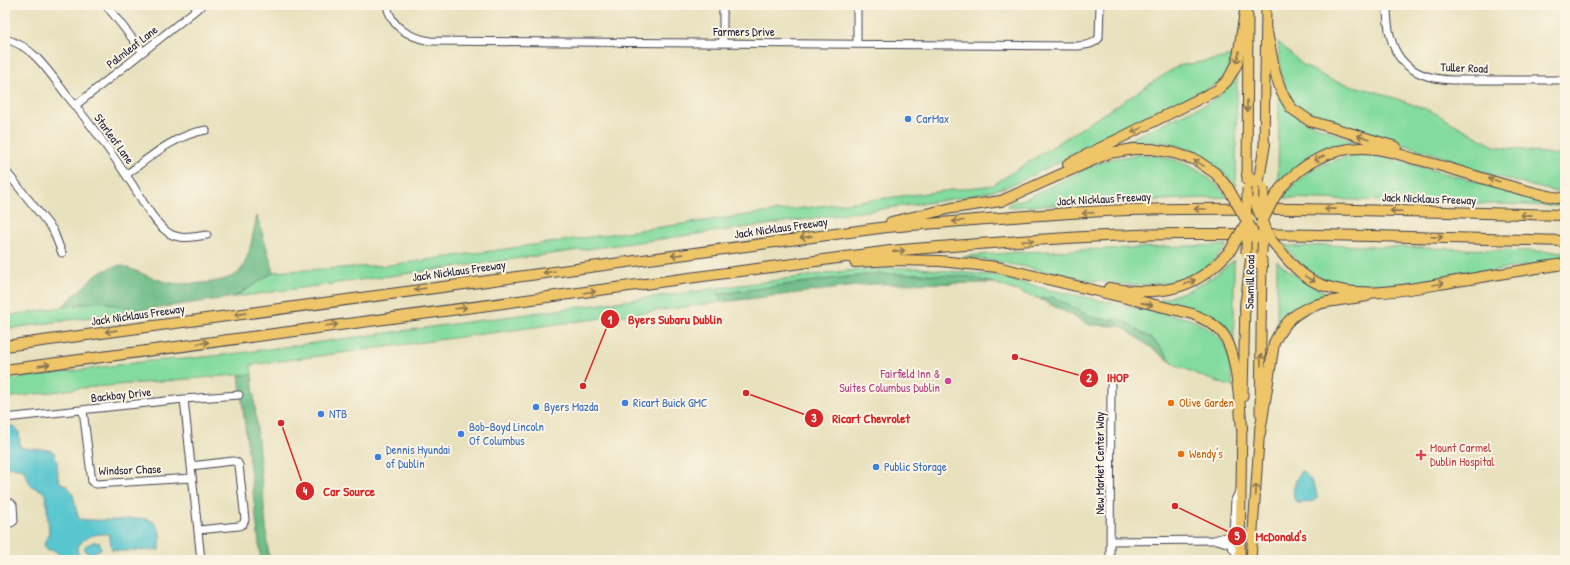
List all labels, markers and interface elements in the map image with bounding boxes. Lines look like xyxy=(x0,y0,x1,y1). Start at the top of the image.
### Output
street label: Palmleaf Lane xyxy=(102,21,161,72)
street label: Farmers Drive xyxy=(712,23,775,40)
one-way arrow xyxy=(1234,50,1242,63)
street label: Tuller Road xyxy=(1440,58,1488,77)
one-way arrow xyxy=(1243,99,1251,112)
street label: Starleaf Lane xyxy=(90,110,138,167)
place label: CarMax xyxy=(916,110,949,127)
marker: CarMax xyxy=(903,114,913,124)
one-way arrow xyxy=(1131,127,1143,134)
one-way arrow xyxy=(1357,133,1370,140)
one-way arrow xyxy=(1314,155,1326,162)
one-way arrow xyxy=(1194,159,1205,167)
one-way arrow xyxy=(1488,176,1501,183)
street label: Jack Nicklaus Freeway xyxy=(1056,188,1152,209)
street label: Jack Nicklaus Freeway xyxy=(1382,188,1476,209)
one-way arrow xyxy=(1194,205,1207,213)
one-way arrow xyxy=(1324,205,1337,213)
one-way arrow xyxy=(1390,207,1403,214)
one-way arrow xyxy=(1082,209,1095,216)
one-way arrow xyxy=(1520,211,1533,218)
street label: Jack Nicklaus Freeway xyxy=(733,213,829,242)
one-way arrow xyxy=(952,218,965,225)
one-way arrow xyxy=(800,233,813,241)
one-way arrow xyxy=(1431,234,1444,241)
one-way arrow xyxy=(1021,237,1034,244)
one-way arrow xyxy=(892,247,905,254)
one-way arrow xyxy=(671,251,684,258)
street label: Sawmill Road xyxy=(1241,254,1258,309)
street label: Jack Nicklaus Freeway xyxy=(411,256,507,285)
one-way arrow xyxy=(543,268,556,276)
one-way arrow xyxy=(1304,276,1316,283)
one-way arrow xyxy=(1183,278,1195,285)
one-way arrow xyxy=(1431,280,1444,288)
one-way arrow xyxy=(414,285,427,293)
one-way arrow xyxy=(583,288,596,295)
street label: Jack Nicklaus Freeway xyxy=(90,300,186,329)
one-way arrow xyxy=(1141,300,1154,308)
one-way arrow xyxy=(454,305,467,312)
callout: Byers Subaru Dublin xyxy=(600,307,730,332)
one-way arrow xyxy=(234,310,247,318)
text: Byers Subaru Dublin xyxy=(628,310,722,329)
text: 1 xyxy=(608,311,613,328)
one-way arrow xyxy=(325,321,338,329)
one-way arrow xyxy=(105,327,118,335)
one-way arrow xyxy=(196,339,209,347)
one-way arrow xyxy=(1257,354,1264,367)
one-way arrow xyxy=(37,361,50,369)
place label: Fairfield Inn & Suites Columbus Dublin xyxy=(839,365,940,396)
callout: IHOP xyxy=(1079,365,1137,390)
text: IHOP xyxy=(1107,368,1129,386)
text: 2 xyxy=(1086,369,1092,386)
marker: Fairfield Inn & Suites Columbus Dublin xyxy=(943,376,953,386)
street label: Backbay Drive xyxy=(90,383,152,406)
place label: Ricart Buick GMC xyxy=(633,394,708,411)
place label: Olive Garden xyxy=(1179,394,1234,411)
place label: Byers Mazda xyxy=(544,398,599,415)
marker: Ricart Buick GMC xyxy=(620,398,630,408)
marker: Olive Garden xyxy=(1166,398,1176,408)
marker: Byers Mazda xyxy=(531,402,541,412)
place label: NTB xyxy=(329,405,347,422)
callout: Ricart Chevrolet xyxy=(804,406,918,431)
marker: NTB xyxy=(316,409,326,419)
text: 3 xyxy=(811,409,817,426)
text: Ricart Chevrolet xyxy=(832,409,910,427)
street label: New Market Center Way xyxy=(1091,412,1108,514)
place label: Bob-Boyd Lincoln Of Columbus xyxy=(469,418,544,449)
marker: Bob-Boyd Lincoln Of Columbus xyxy=(456,429,466,439)
place label: Mount Carmel Dublin Hospital xyxy=(1430,439,1495,470)
place label: Dennis Hyundai of Dublin xyxy=(386,441,450,472)
place label: Wendy's xyxy=(1189,445,1223,462)
marker: Wendy's xyxy=(1176,449,1186,459)
marker: Mount Carmel Dublin Hospital xyxy=(1415,449,1427,461)
marker: Dennis Hyundai of Dublin xyxy=(373,452,383,462)
place label: Public Storage xyxy=(884,458,947,475)
street label: Windsor Chase xyxy=(98,460,162,479)
marker: Public Storage xyxy=(871,462,881,472)
callout: Car Source xyxy=(295,479,383,504)
text: 4 xyxy=(303,482,308,499)
text: Car Source xyxy=(323,482,376,500)
one-way arrow xyxy=(1253,484,1260,497)
callout: McDonald's xyxy=(1227,524,1314,549)
text: 5 xyxy=(1234,527,1240,544)
text: McDonald's xyxy=(1256,527,1306,545)

